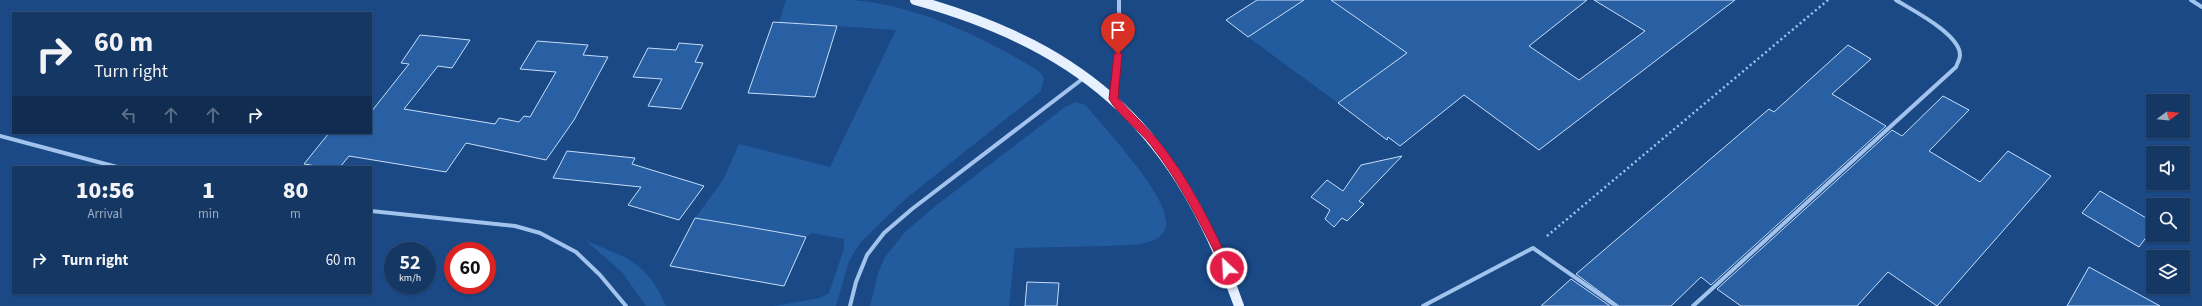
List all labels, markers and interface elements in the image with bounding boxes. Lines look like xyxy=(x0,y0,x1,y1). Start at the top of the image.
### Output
pin xyxy=(1101,13,1135,54)
icon: arrive xyxy=(1107,19,1129,41)
text: 60 m xyxy=(94,22,153,62)
icon: right xyxy=(28,28,80,80)
text: Turn right xyxy=(94,59,168,84)
north arrow xyxy=(2146,94,2190,138)
map controls xyxy=(2146,94,2190,294)
icon: left xyxy=(118,104,140,126)
icon: ahead xyxy=(160,104,182,126)
icon: ahead xyxy=(202,104,224,126)
icon: right xyxy=(244,104,266,126)
button: sound xyxy=(2146,146,2190,190)
text: 10:56 xyxy=(76,173,134,208)
text: 1 xyxy=(202,173,215,208)
text: 80 xyxy=(283,173,308,208)
button: search xyxy=(2146,198,2190,242)
text: Arrival xyxy=(88,205,122,223)
text: min xyxy=(198,205,219,223)
text: m xyxy=(290,205,301,223)
speed limit sign: 60 xyxy=(444,242,496,294)
position arrow xyxy=(1206,247,1248,289)
icon: right xyxy=(28,249,50,271)
text: 52 xyxy=(399,249,421,277)
text: Turn right xyxy=(62,250,128,271)
text: 60 m xyxy=(326,250,356,271)
button: layers xyxy=(2146,250,2190,294)
text: km/h xyxy=(399,271,421,285)

